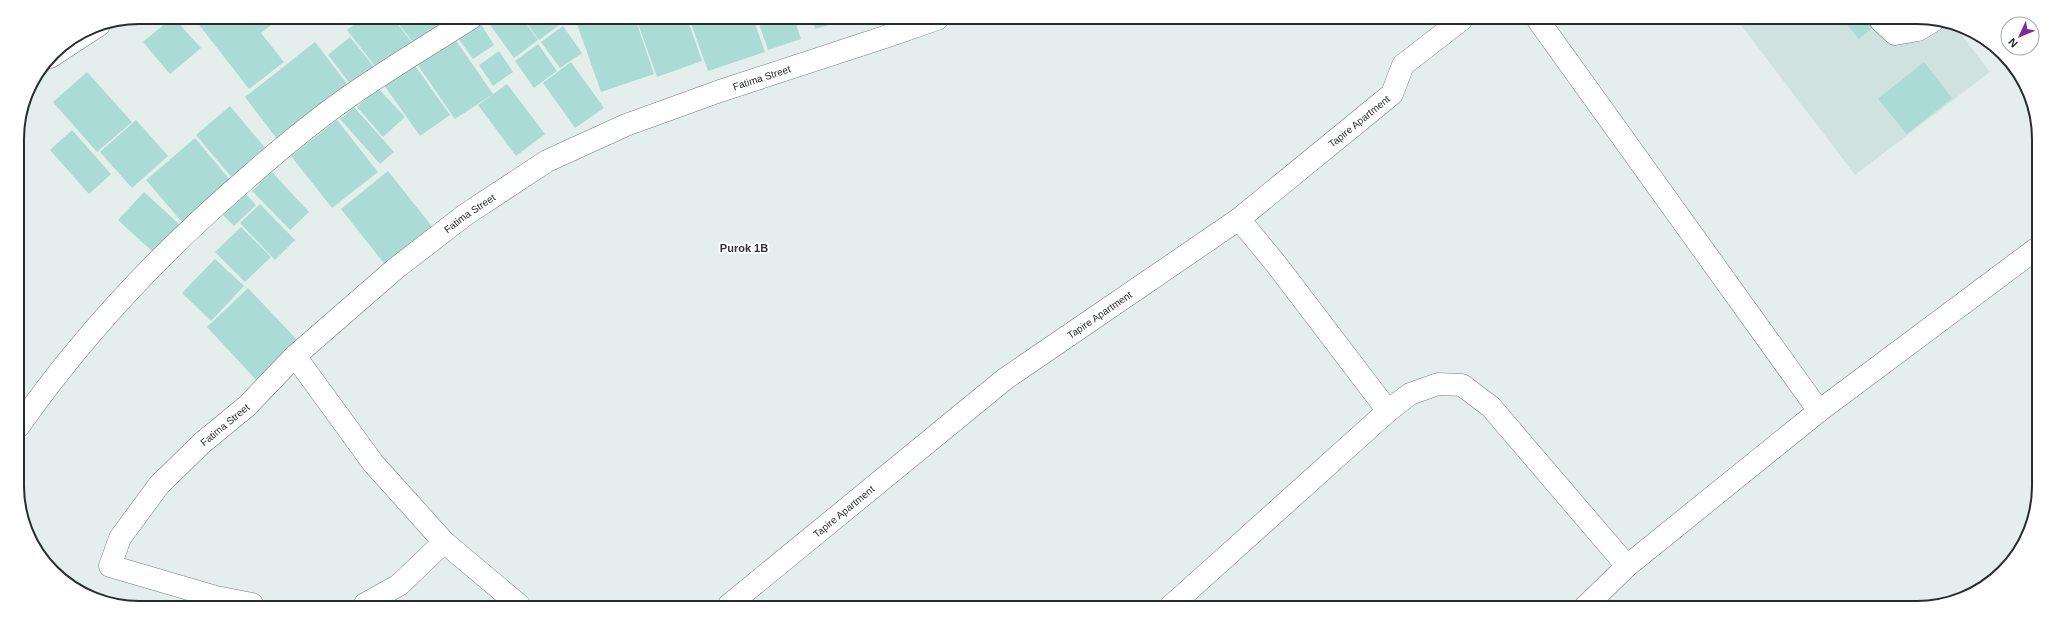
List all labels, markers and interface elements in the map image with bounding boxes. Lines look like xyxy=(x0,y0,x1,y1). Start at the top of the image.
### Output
north arrow xyxy=(2000,16,2040,56)
text: N xyxy=(2006,36,2020,50)
street label: Fatima Street xyxy=(731,63,792,92)
street label: Tapire Apartment xyxy=(1326,93,1392,149)
street label: Fatima Street xyxy=(442,191,497,235)
district label: Purok 1B xyxy=(720,242,768,254)
street label: Tapire Apartment xyxy=(1065,288,1134,340)
street label: Fatima Street xyxy=(198,401,251,448)
street label: Tapire Apartment xyxy=(811,483,876,539)

